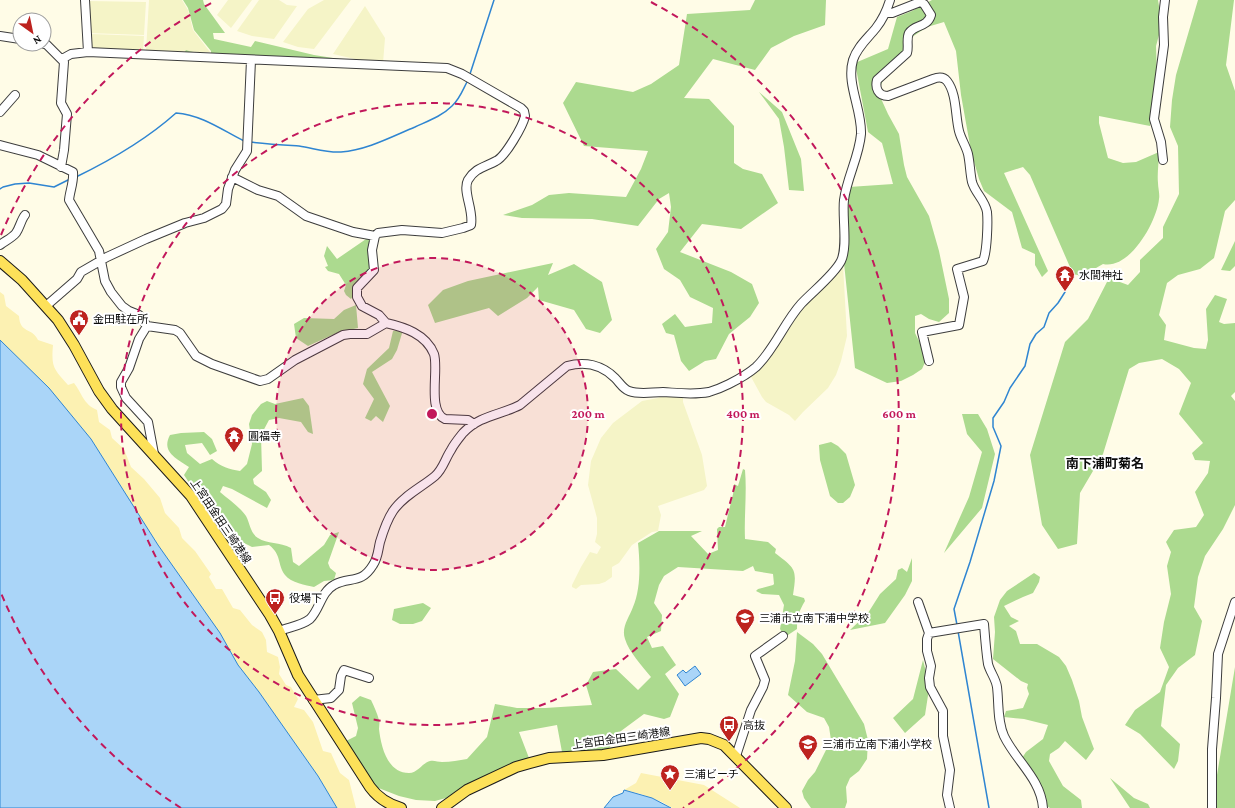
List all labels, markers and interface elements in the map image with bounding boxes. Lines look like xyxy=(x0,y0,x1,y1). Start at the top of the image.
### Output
north arrow xyxy=(12,12,52,52)
text: N xyxy=(31,33,44,48)
temple icon: 水間神社 xyxy=(1054,264,1076,292)
place label: 水間神社 xyxy=(1079,269,1123,281)
public building icon: 金田駐在所 xyxy=(68,308,90,336)
place label: 金田駐在所 xyxy=(93,313,149,325)
centre of rings xyxy=(425,407,439,421)
text: 200 m xyxy=(571,407,605,421)
text: 400 m xyxy=(726,407,761,421)
text: 600 m xyxy=(882,407,917,421)
temple icon: 圓福寺 xyxy=(223,425,245,453)
place label: 圓福寺 xyxy=(248,430,281,442)
district label: 南下浦町菊名 xyxy=(1066,456,1144,471)
street label: 上宮田金田三崎港線 xyxy=(188,477,254,565)
bus stop icon: 役場下 xyxy=(264,587,286,615)
place label: 役場下 xyxy=(289,592,322,604)
school or university icon: 三浦市立南下浦中学校 xyxy=(734,607,756,635)
place label: 三浦市立南下浦中学校 xyxy=(759,612,869,624)
bus stop icon: 高抜 xyxy=(718,714,740,742)
place label: 高抜 xyxy=(743,719,765,731)
street label: 上宮田金田三崎港線 xyxy=(571,725,671,751)
school or university icon: 三浦市立南下浦小学校 xyxy=(797,733,819,761)
place label: 三浦市立南下浦小学校 xyxy=(822,738,932,750)
place icon: 三浦ビーチ xyxy=(659,763,681,791)
place label: 三浦ビーチ xyxy=(684,768,739,780)

